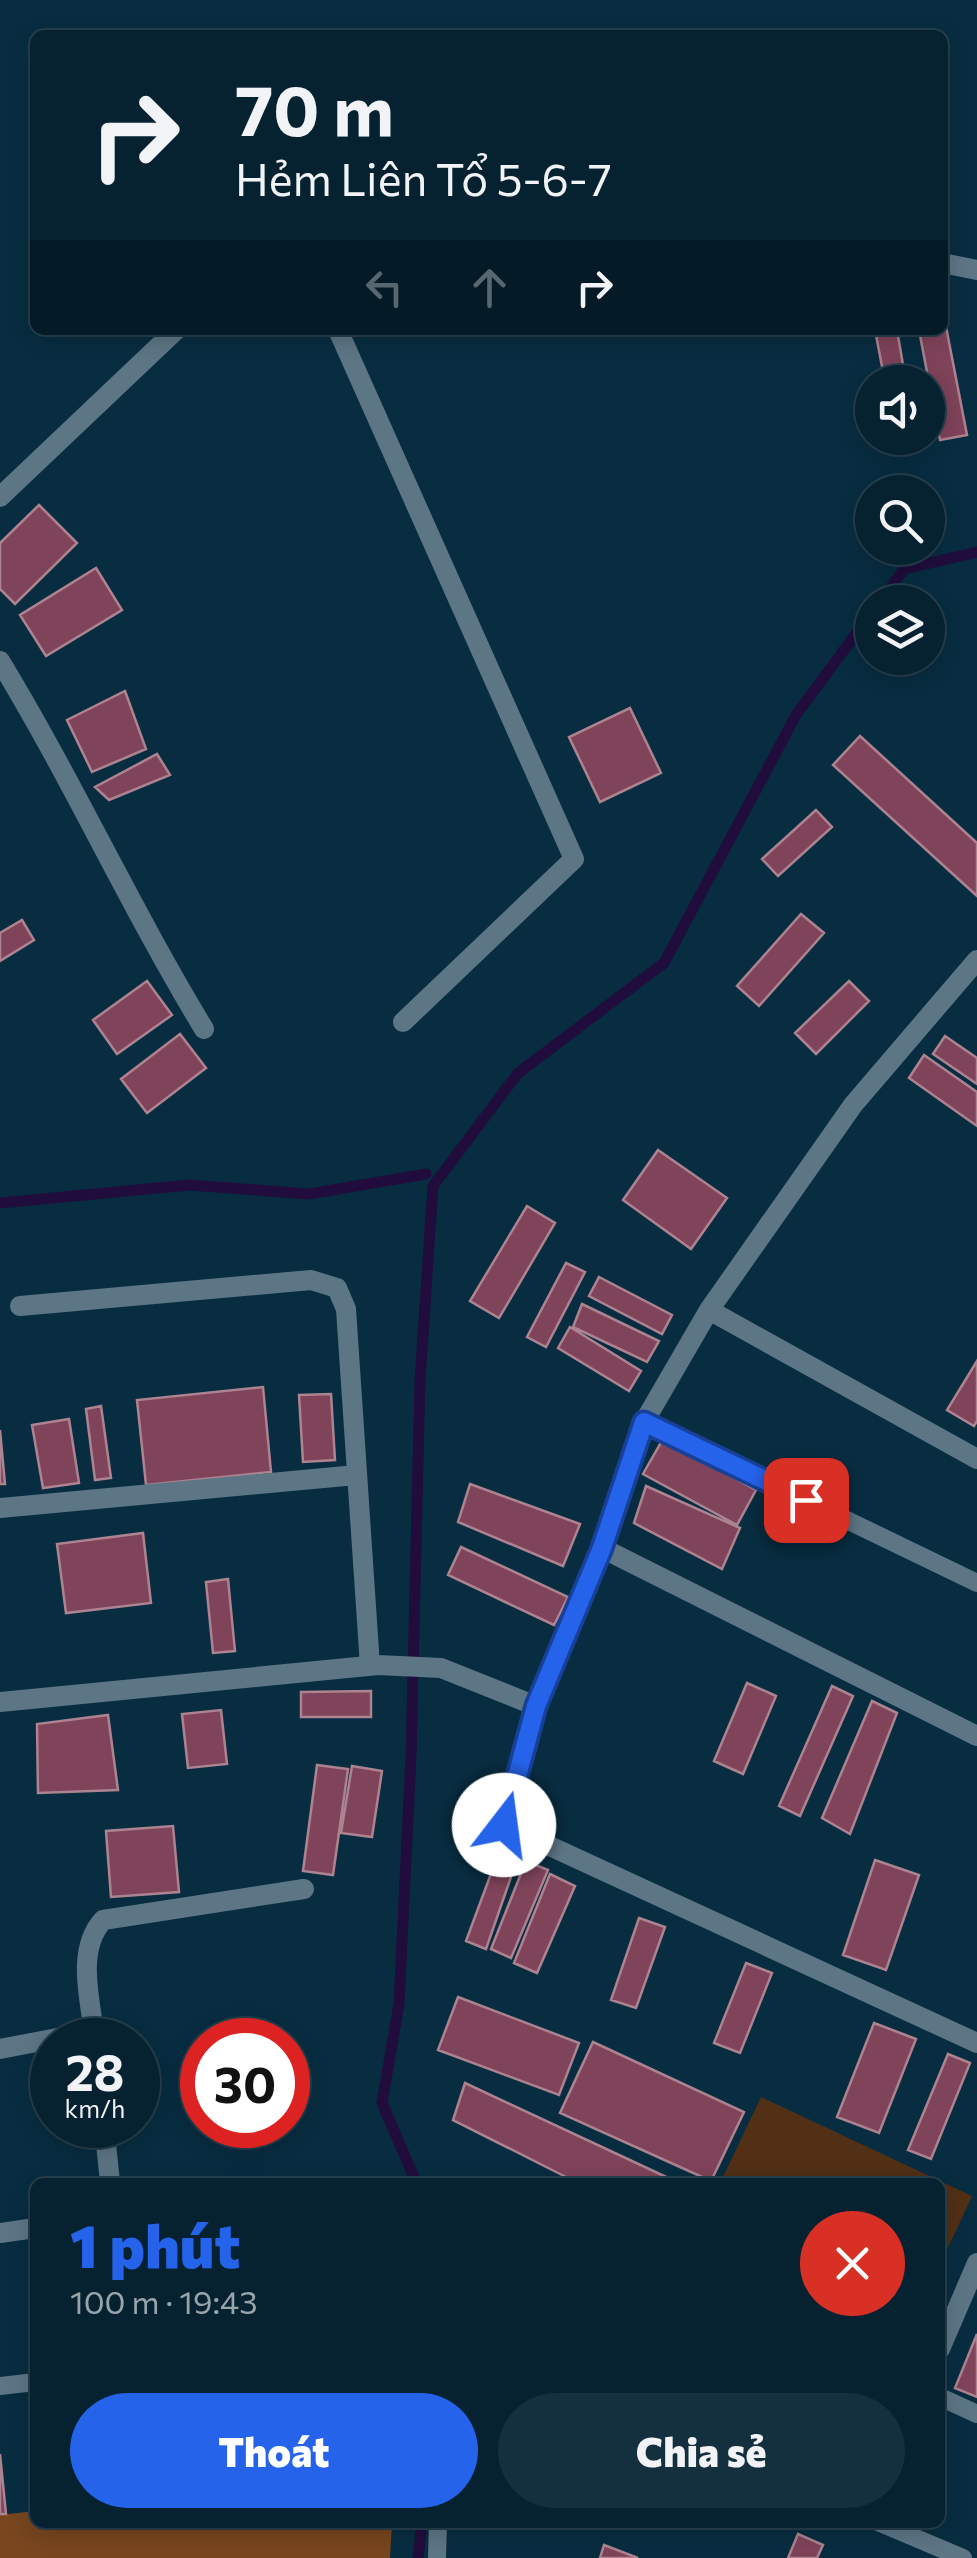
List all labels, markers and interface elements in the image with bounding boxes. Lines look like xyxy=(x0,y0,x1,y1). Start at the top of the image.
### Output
text: 70 m xyxy=(235,65,394,150)
icon: right xyxy=(70,70,200,200)
text: Hẻm Liên Tổ 5-6-7 xyxy=(235,150,612,205)
icon: left xyxy=(357,260,412,315)
icon: ahead xyxy=(462,260,517,315)
icon: right xyxy=(567,260,622,315)
map controls xyxy=(855,365,945,675)
button: sound xyxy=(855,365,945,455)
button: search xyxy=(855,475,945,565)
button: layers xyxy=(855,585,945,675)
pin xyxy=(764,1458,849,1543)
icon: arrive xyxy=(779,1473,834,1528)
position arrow xyxy=(452,1773,556,1877)
speed limit sign: 30 xyxy=(180,2018,310,2148)
text: 28 xyxy=(65,2040,125,2101)
text: km/h xyxy=(65,2093,125,2123)
text: 1 phút xyxy=(70,2207,240,2280)
button: close xyxy=(800,2211,905,2316)
text: 100 m · 19:43 xyxy=(70,2281,257,2321)
button: Thoát xyxy=(70,2393,478,2508)
button: Chia sẻ xyxy=(498,2393,905,2508)

